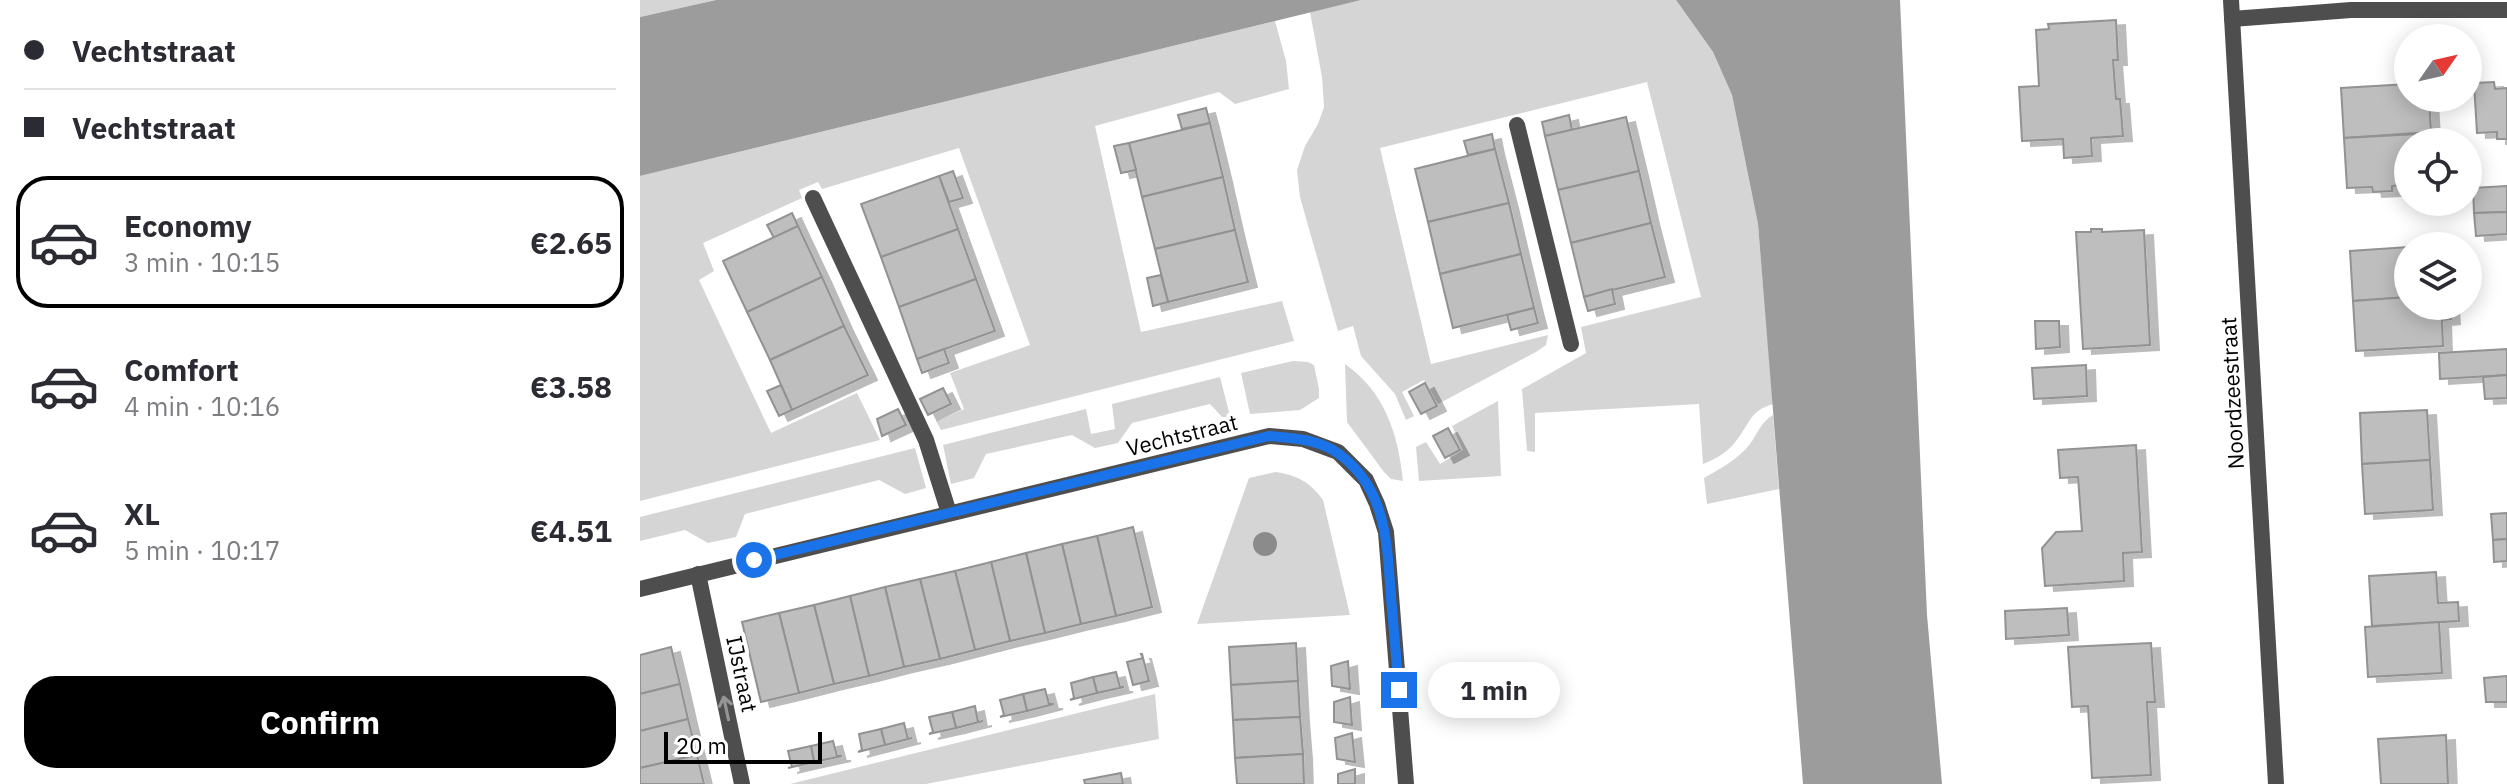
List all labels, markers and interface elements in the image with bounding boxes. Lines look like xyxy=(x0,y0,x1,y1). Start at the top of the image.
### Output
north arrow xyxy=(2394,24,2482,112)
map controls xyxy=(2394,24,2482,320)
text: Vechtstraat xyxy=(72,31,236,70)
text: Vechtstraat xyxy=(72,108,236,147)
button: locate xyxy=(2394,128,2482,216)
icon: car xyxy=(28,206,100,278)
text: Economy xyxy=(124,206,252,245)
text: €2.65 xyxy=(530,223,612,262)
button: layers xyxy=(2394,232,2482,320)
text: 3 min · 10:15 xyxy=(124,245,280,279)
street label: Noordzeestraat xyxy=(2213,316,2250,470)
icon: car xyxy=(28,350,100,422)
text: Comfort xyxy=(124,350,239,389)
text: €3.58 xyxy=(530,367,612,406)
text: 4 min · 10:16 xyxy=(124,389,280,423)
street label: Vechtstraat xyxy=(1123,407,1240,462)
icon: car xyxy=(28,494,100,566)
text: XL xyxy=(124,494,160,533)
text: €4.51 xyxy=(530,511,612,550)
text: 5 min · 10:17 xyxy=(124,533,280,567)
route start xyxy=(736,542,772,578)
street label: IJstraat xyxy=(720,633,765,715)
callout: 1 min xyxy=(1427,662,1559,718)
route end xyxy=(1381,672,1417,708)
text: 1 min xyxy=(1460,673,1528,707)
button: Confirm xyxy=(24,676,616,768)
one-way arrow xyxy=(718,695,733,721)
scale bar xyxy=(664,728,822,764)
text: 20 m xyxy=(676,731,727,760)

